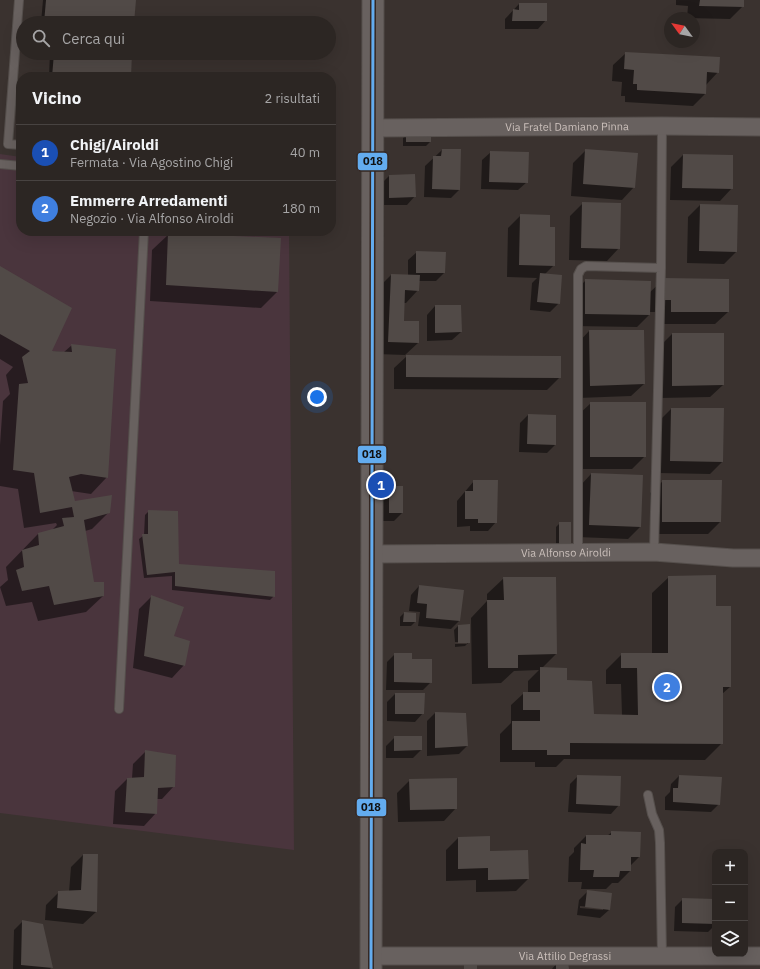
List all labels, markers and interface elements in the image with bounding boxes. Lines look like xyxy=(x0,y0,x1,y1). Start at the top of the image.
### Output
north arrow xyxy=(664,12,700,48)
search box xyxy=(16,16,336,60)
icon: search xyxy=(30,27,52,49)
text: Cerca qui xyxy=(62,29,125,48)
text: Vicino xyxy=(32,87,81,109)
text: 2 risultati xyxy=(265,90,320,107)
street label: Via Fratel Damiano Pinna xyxy=(505,119,629,134)
text: Chigi/Airoldi xyxy=(70,135,159,154)
text: 1 xyxy=(41,144,49,161)
text: 40 m xyxy=(290,144,320,161)
line badge: 018 xyxy=(357,152,388,171)
text: Fermata · Via Agostino Chigi xyxy=(70,154,233,171)
text: 018 xyxy=(363,154,383,168)
text: Emmerre Arredamenti xyxy=(70,191,228,210)
text: 2 xyxy=(41,200,49,217)
text: 180 m xyxy=(282,200,320,217)
text: Negozio · Via Alfonso Airoldi xyxy=(70,210,234,227)
your location xyxy=(307,387,327,407)
line badge: 018 xyxy=(357,445,387,464)
text: 018 xyxy=(362,447,382,461)
pin: 1 xyxy=(368,470,394,500)
street label: Via Alfonso Airoldi xyxy=(521,545,611,560)
pin: 2 xyxy=(654,672,680,702)
line badge: 018 xyxy=(356,798,387,817)
text: 018 xyxy=(361,800,381,814)
map controls xyxy=(712,849,748,957)
button: + xyxy=(712,849,748,885)
button: − xyxy=(712,885,748,921)
button: layers xyxy=(712,921,748,957)
street label: Via Attilio Degrassi xyxy=(519,949,611,963)

